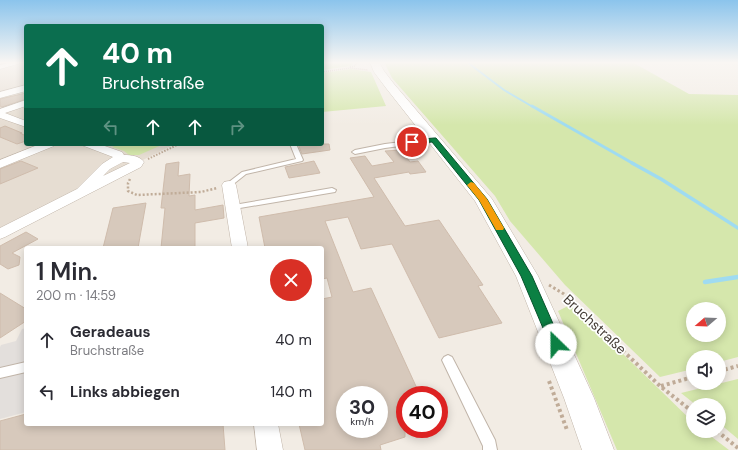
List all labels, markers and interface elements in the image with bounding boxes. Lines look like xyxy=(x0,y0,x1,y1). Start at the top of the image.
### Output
text: 40 m xyxy=(102,35,173,72)
icon: ahead xyxy=(36,40,88,92)
text: Bruchstraße xyxy=(102,71,205,95)
icon: left xyxy=(100,116,122,138)
icon: ahead xyxy=(142,116,164,138)
icon: ahead xyxy=(184,116,206,138)
icon: right xyxy=(226,116,248,138)
pin xyxy=(395,125,429,159)
icon: arrive xyxy=(401,131,423,153)
text: 1 Min. xyxy=(36,256,98,287)
button: close xyxy=(270,259,312,301)
text: 200 m · 14:59 xyxy=(36,287,116,304)
street label: Bruchstraße xyxy=(560,290,630,358)
north arrow xyxy=(686,302,726,342)
map controls xyxy=(686,302,726,438)
text: Geradeaus xyxy=(70,322,151,342)
position arrow xyxy=(535,323,577,365)
icon: ahead xyxy=(36,329,58,351)
text: 40 m xyxy=(275,330,312,350)
text: Bruchstraße xyxy=(70,342,144,359)
button: sound xyxy=(686,350,726,390)
icon: left xyxy=(36,381,58,403)
text: Links abbiegen xyxy=(70,382,180,402)
text: 140 m xyxy=(271,382,312,402)
speed limit sign: 40 xyxy=(396,386,448,438)
text: 30 xyxy=(349,394,375,420)
button: layers xyxy=(686,398,726,438)
text: km/h xyxy=(350,415,374,428)

